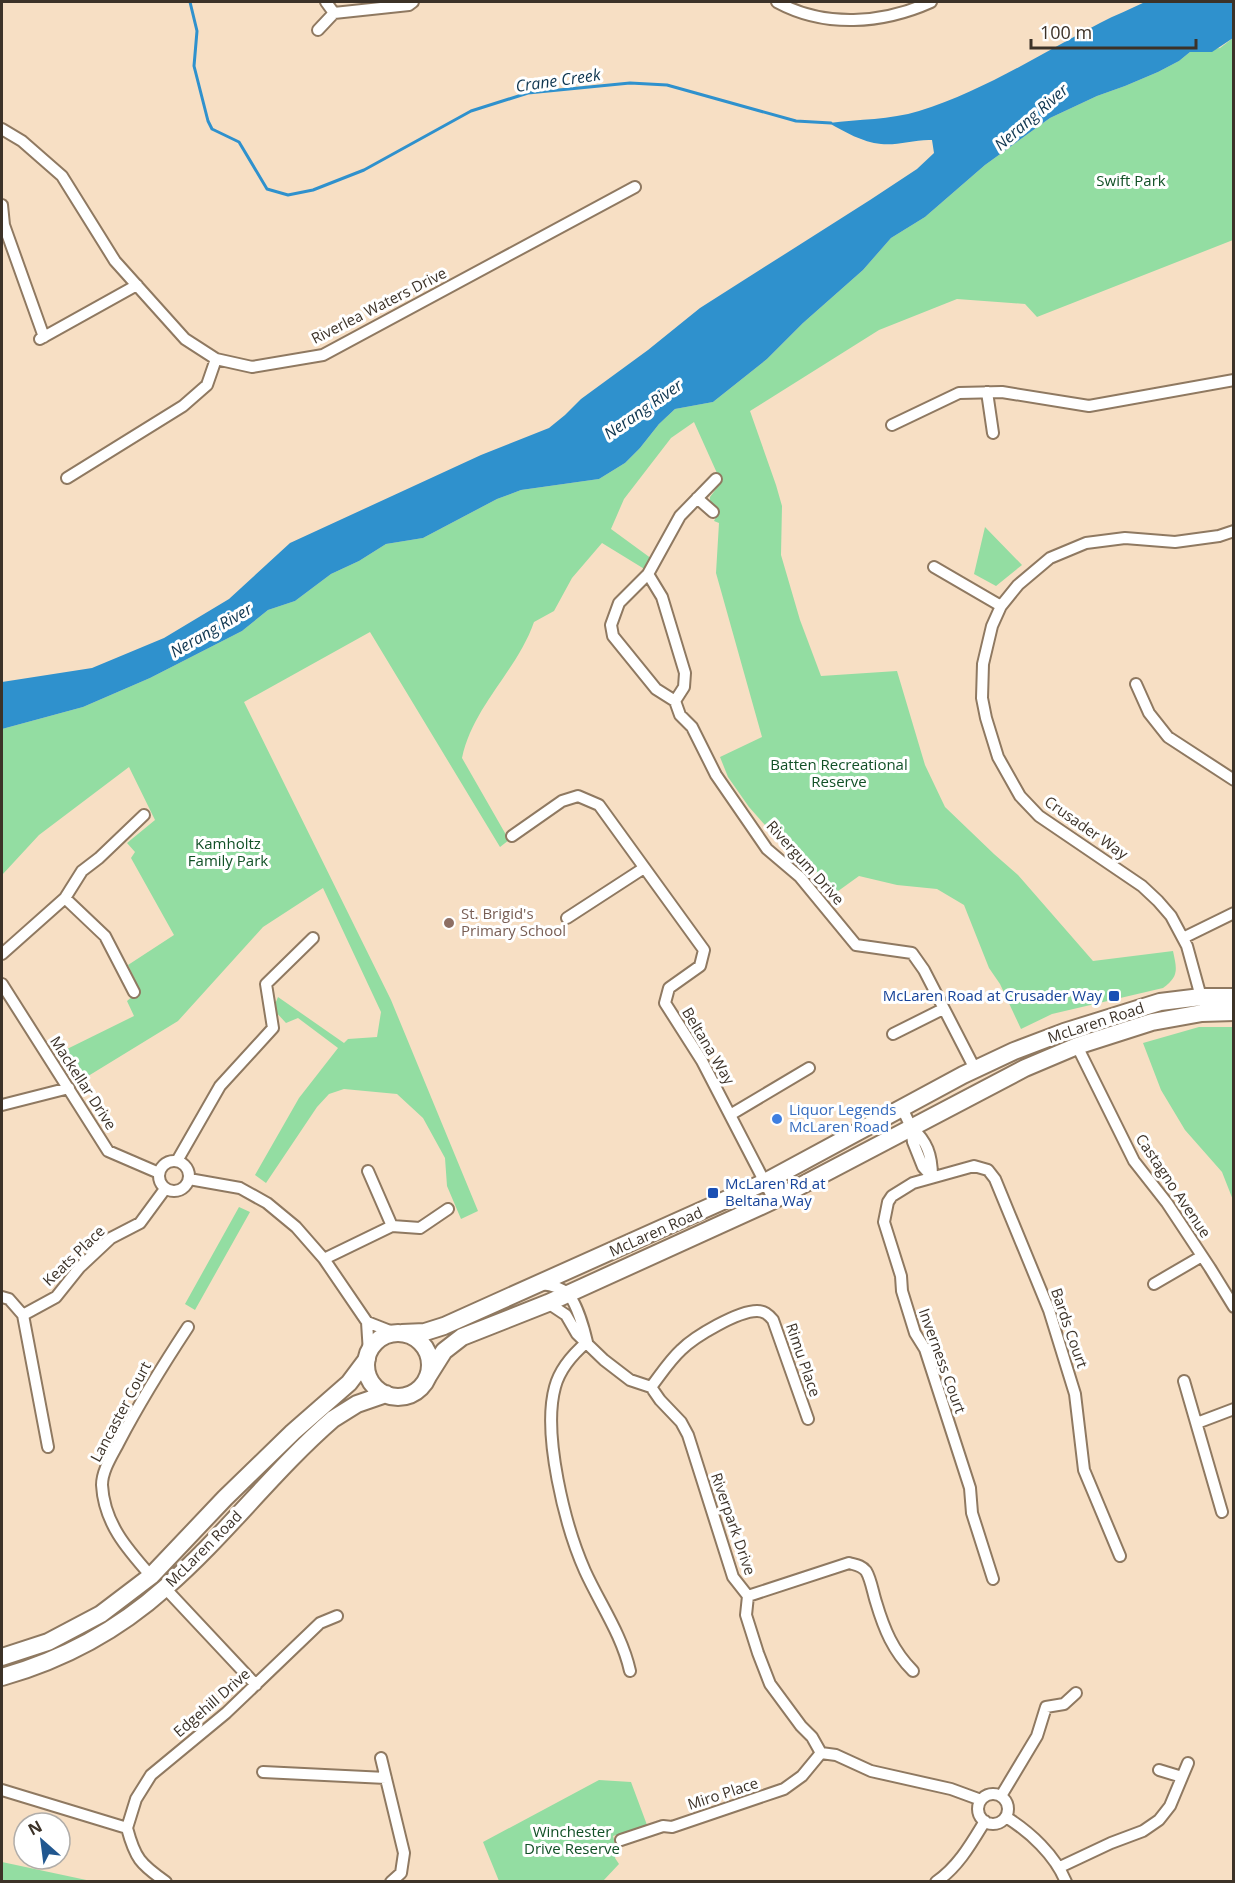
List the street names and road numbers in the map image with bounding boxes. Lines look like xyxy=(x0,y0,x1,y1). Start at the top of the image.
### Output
street label: Riverlea Waters Drive xyxy=(307,262,450,348)
street label: Crusader Way xyxy=(1041,791,1133,864)
street label: Rivergum Drive xyxy=(763,816,849,909)
street label: McLaren Road xyxy=(1045,997,1146,1047)
street label: Beltana Way xyxy=(678,1003,740,1088)
street label: Mackellar Drive xyxy=(46,1032,122,1133)
street label: Castagno Avenue xyxy=(1132,1130,1216,1241)
street label: McLaren Road xyxy=(606,1202,705,1261)
street label: Keats Place xyxy=(38,1221,109,1290)
street label: Bards Court xyxy=(1047,1285,1093,1370)
street label: Inverness Court xyxy=(915,1305,971,1416)
street label: Rimu Place xyxy=(782,1320,826,1399)
street label: Lancaster Court xyxy=(85,1358,155,1465)
street label: Riverpark Drive xyxy=(707,1470,761,1578)
street label: McLaren Road xyxy=(161,1506,246,1591)
street label: Edgehill Drive xyxy=(169,1663,254,1741)
street label: Miro Place xyxy=(685,1772,761,1814)

